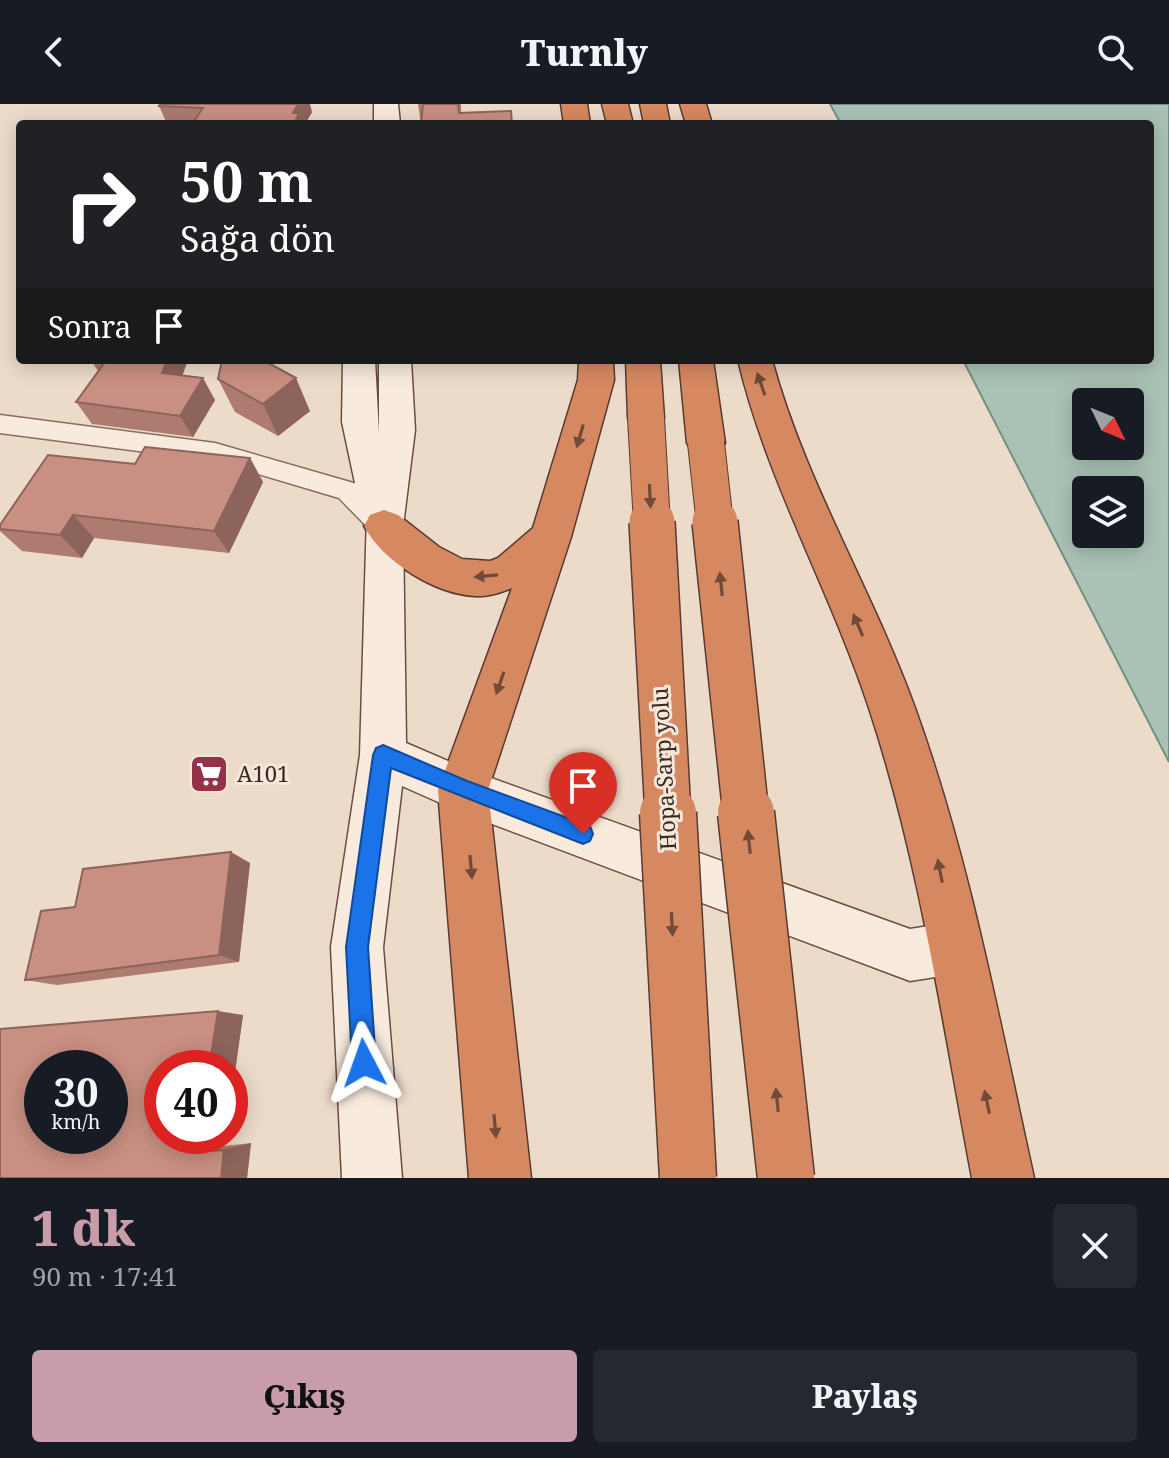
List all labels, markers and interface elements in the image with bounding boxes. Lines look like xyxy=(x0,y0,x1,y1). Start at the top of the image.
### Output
text: Turnly xyxy=(521,28,648,77)
icon: back xyxy=(32,30,76,74)
icon: search xyxy=(1093,30,1137,74)
text: 50 m xyxy=(180,142,313,218)
icon: right xyxy=(48,152,152,256)
text: Sağa dön xyxy=(180,214,335,263)
icon: arrive xyxy=(147,304,191,348)
text: Sonra xyxy=(48,306,131,347)
one-way arrow xyxy=(755,371,767,395)
north arrow xyxy=(1072,388,1144,460)
map controls xyxy=(1072,388,1144,548)
one-way arrow xyxy=(573,424,586,448)
button: layers xyxy=(1072,476,1144,548)
one-way arrow xyxy=(643,484,656,509)
one-way arrow xyxy=(473,569,498,582)
one-way arrow xyxy=(715,571,728,596)
one-way arrow xyxy=(851,613,864,637)
one-way arrow xyxy=(494,671,506,695)
street label: Hopa-Sarp yolu xyxy=(644,687,682,851)
pin xyxy=(549,752,617,834)
supermarket icon: A101 xyxy=(188,753,230,795)
place label: A101 xyxy=(237,758,289,788)
icon: arrive xyxy=(561,764,605,808)
one-way arrow xyxy=(742,829,755,854)
one-way arrow xyxy=(464,855,477,880)
one-way arrow xyxy=(933,858,945,883)
one-way arrow xyxy=(666,912,679,937)
position arrow xyxy=(322,1021,406,1105)
speed limit sign: 40 xyxy=(144,1050,248,1154)
text: 30 xyxy=(53,1064,99,1119)
one-way arrow xyxy=(771,1088,784,1113)
one-way arrow xyxy=(980,1089,993,1114)
text: km/h xyxy=(51,1108,101,1135)
one-way arrow xyxy=(488,1114,501,1139)
text: 1 dk xyxy=(32,1195,135,1260)
button: close xyxy=(1053,1204,1137,1288)
text: 90 m · 17:41 xyxy=(32,1258,178,1294)
button: Çıkış xyxy=(32,1350,577,1442)
button: Paylaş xyxy=(593,1350,1137,1442)

